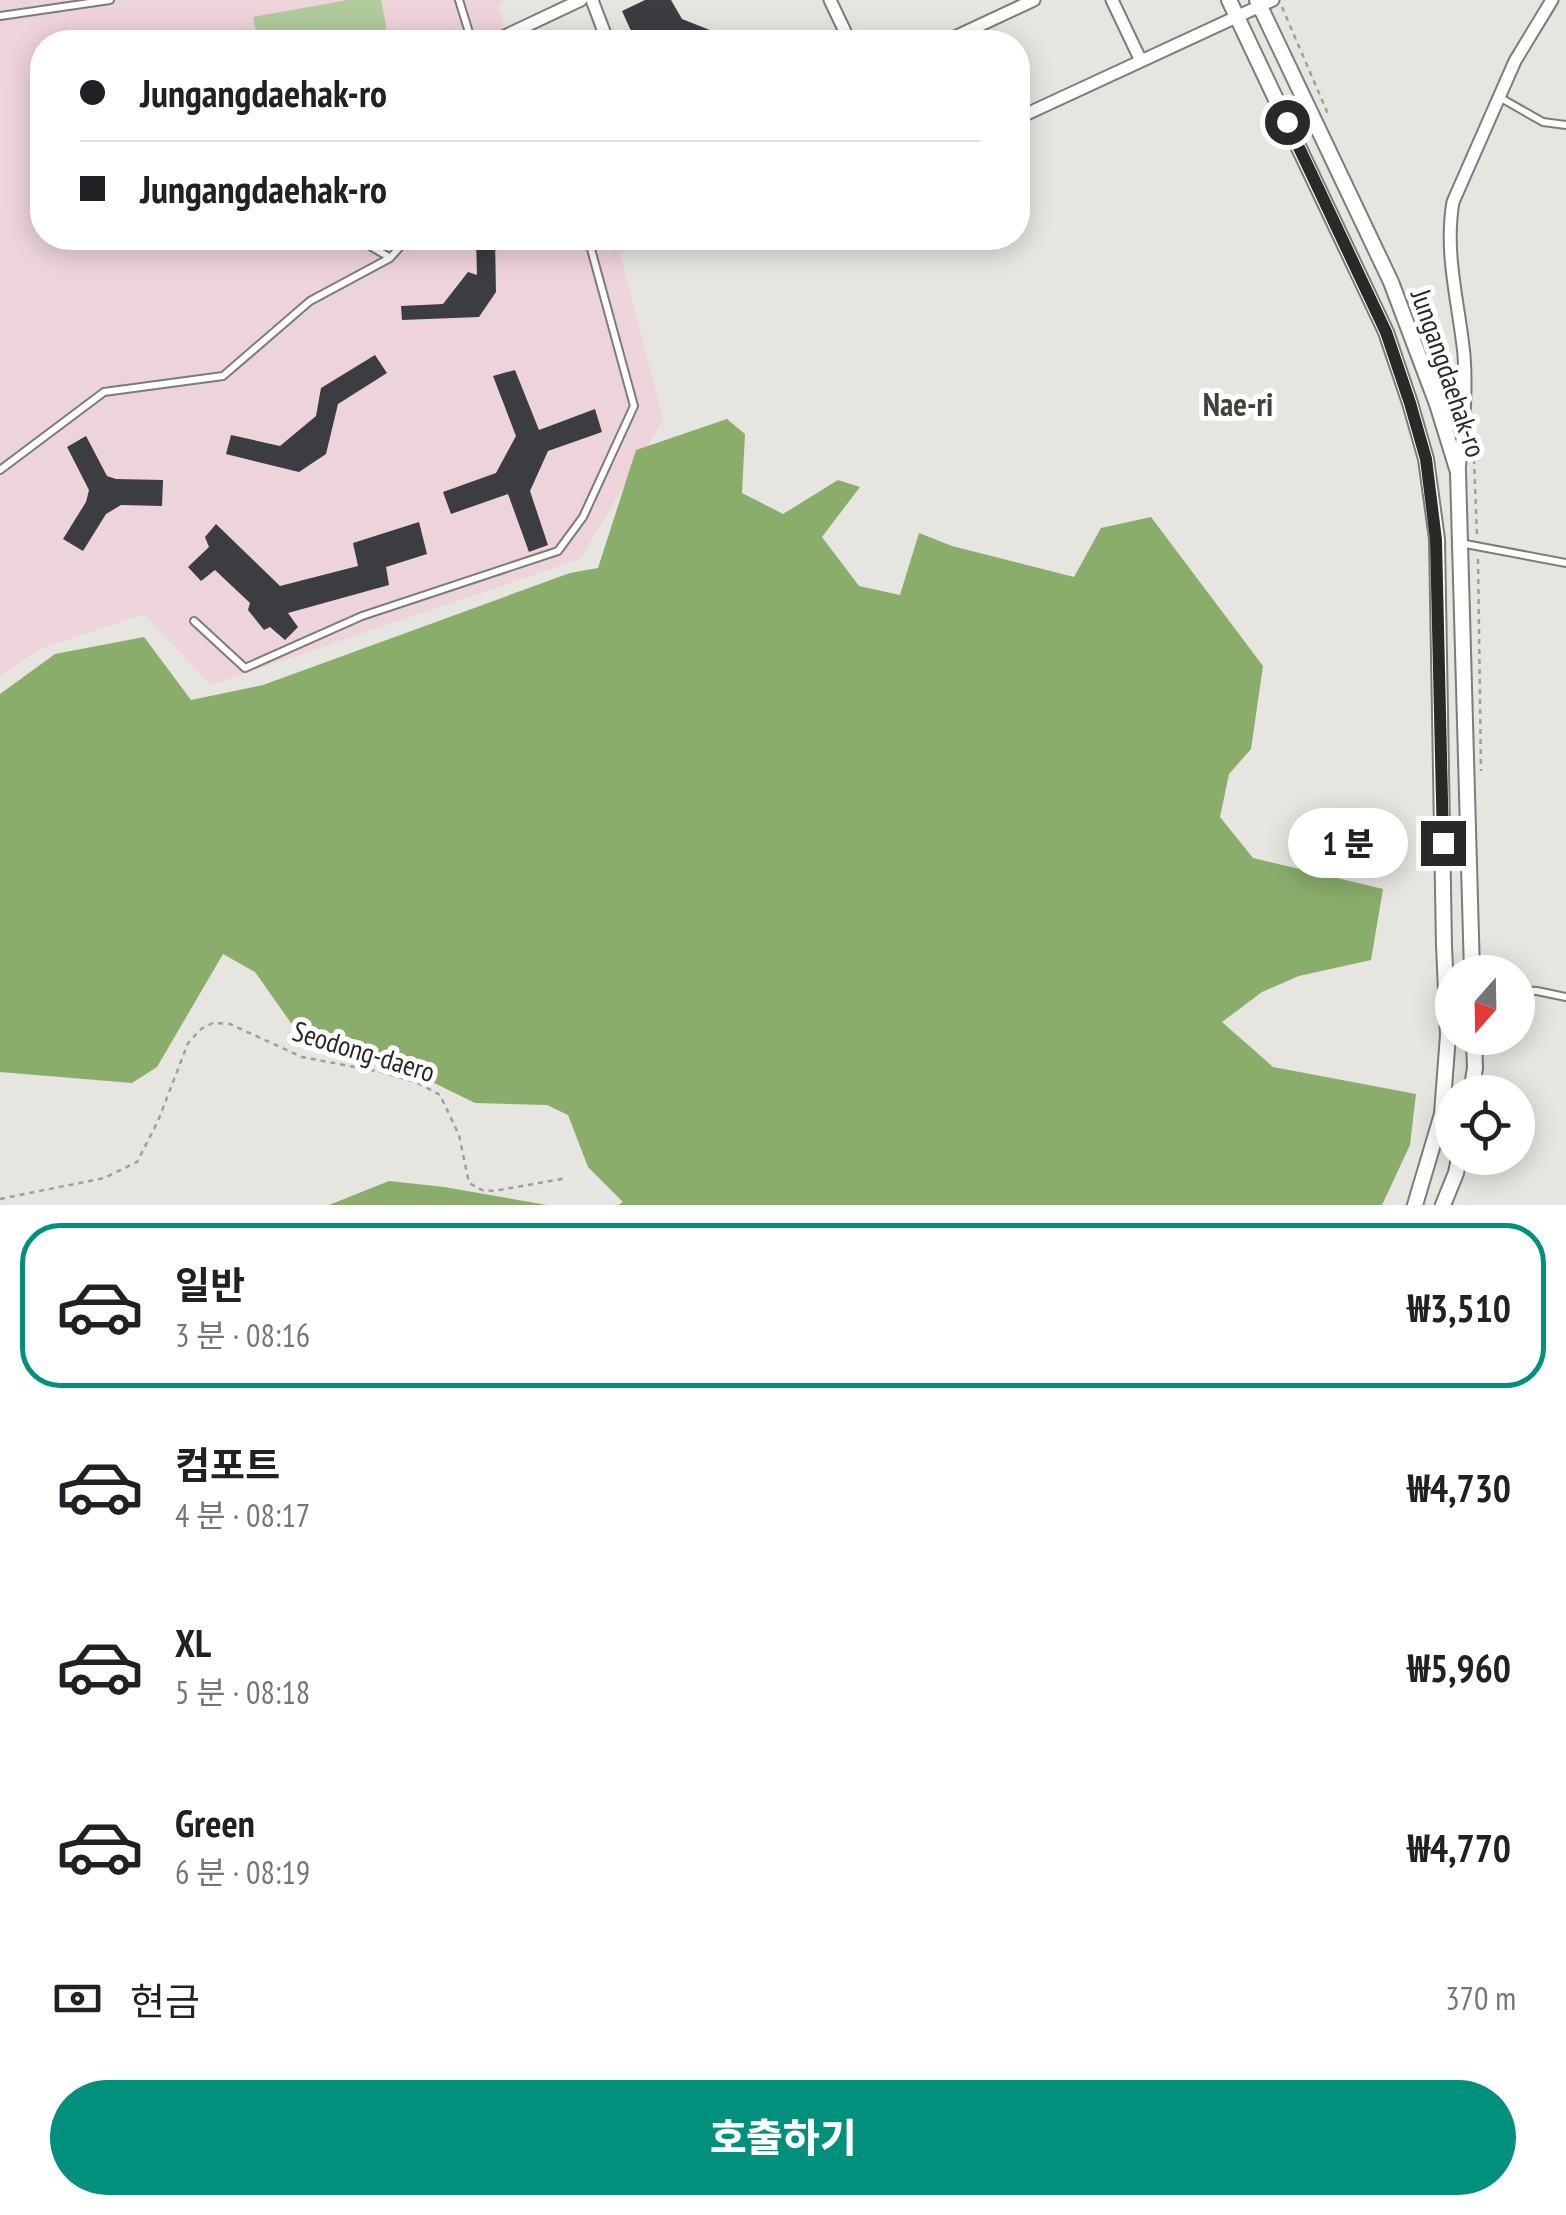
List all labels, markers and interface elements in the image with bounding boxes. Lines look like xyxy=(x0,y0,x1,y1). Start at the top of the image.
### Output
text: Jungangdaehak-ro xyxy=(140,68,387,117)
route start xyxy=(1265,100,1310,145)
text: Jungangdaehak-ro xyxy=(140,164,387,213)
street label: Jungangdaehak-ro xyxy=(1403,283,1495,462)
district label: Nae-ri xyxy=(1203,383,1273,425)
callout: 1 분 xyxy=(1288,808,1408,878)
route end xyxy=(1421,821,1466,866)
text: 1 분 xyxy=(1322,822,1374,864)
north arrow xyxy=(1435,955,1535,1055)
map controls xyxy=(1435,955,1535,1175)
street label: Seodong-daero xyxy=(288,1012,440,1090)
button: locate xyxy=(1435,1075,1535,1175)
text: 일반 xyxy=(175,1260,245,1309)
icon: car xyxy=(55,1261,145,1351)
text: ₩3,510 xyxy=(1407,1283,1511,1332)
text: 3 분 · 08:16 xyxy=(175,1314,310,1356)
text: 컴포트 xyxy=(175,1440,280,1489)
icon: car xyxy=(55,1441,145,1531)
text: ₩4,730 xyxy=(1407,1463,1511,1512)
text: 4 분 · 08:17 xyxy=(175,1494,310,1536)
text: XL xyxy=(175,1618,211,1667)
icon: car xyxy=(55,1621,145,1711)
text: ₩5,960 xyxy=(1407,1643,1511,1692)
text: 5 분 · 08:18 xyxy=(175,1671,310,1713)
text: Green xyxy=(175,1798,255,1847)
icon: car xyxy=(55,1801,145,1891)
text: ₩4,770 xyxy=(1407,1823,1511,1872)
text: 6 분 · 08:19 xyxy=(175,1851,310,1893)
icon: cash xyxy=(50,1971,105,2026)
text: 현금 xyxy=(130,1976,200,2025)
text: 370 m xyxy=(1445,1977,1516,2019)
button: 호출하기 xyxy=(50,2080,1516,2195)

